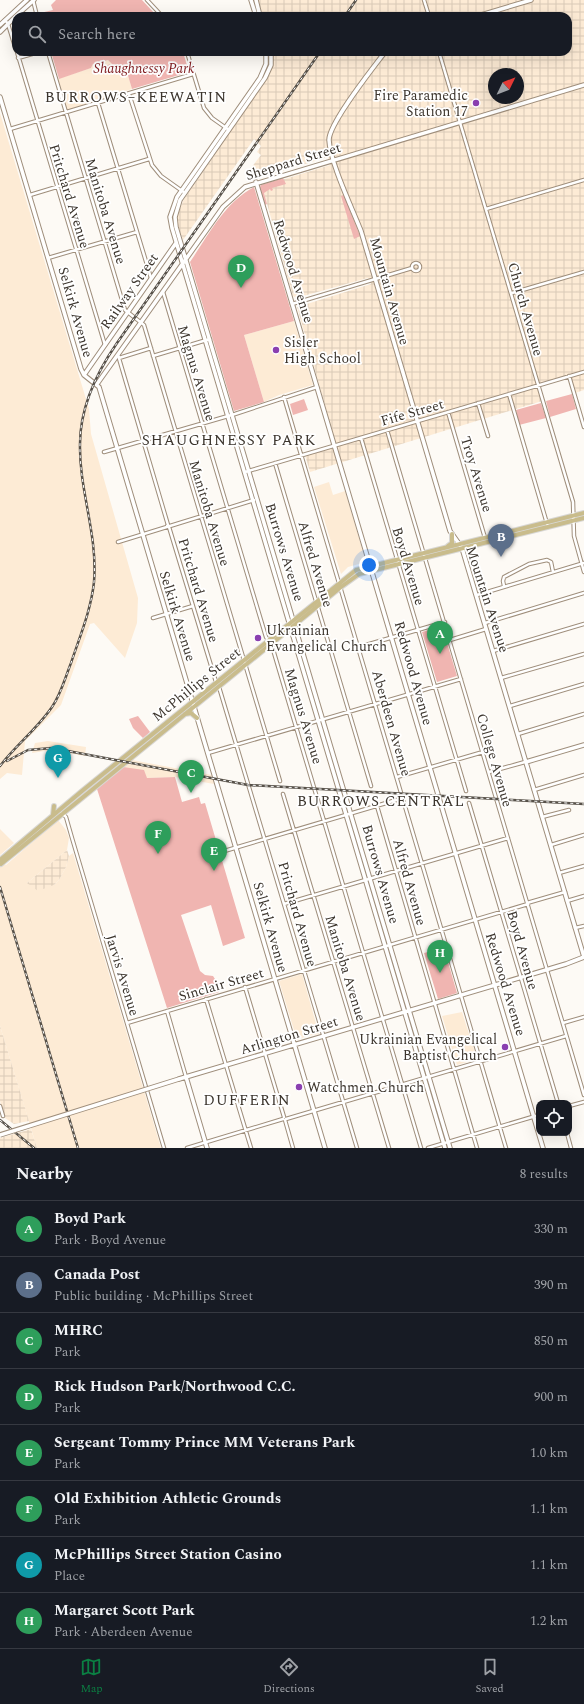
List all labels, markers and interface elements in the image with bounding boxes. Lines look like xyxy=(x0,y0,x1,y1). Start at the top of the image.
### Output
search box xyxy=(12,12,572,56)
icon: search xyxy=(26,23,48,45)
text: Search here xyxy=(58,23,136,46)
park label: Shaughnessy Park xyxy=(93,58,195,79)
north arrow xyxy=(488,68,524,104)
place label: Fire Paramedic Station 17 xyxy=(374,85,468,122)
district label: BURROWS–KEEWATIN xyxy=(45,86,227,109)
marker: Fire Paramedic Station 17 xyxy=(471,98,481,108)
street label: Sheppard Street xyxy=(243,137,343,186)
street label: Pritchard Avenue xyxy=(44,141,95,251)
street label: Manitoba Avenue xyxy=(79,156,132,267)
street label: Redwood Avenue xyxy=(268,217,319,326)
street label: Mountain Avenue xyxy=(364,235,415,348)
street label: Railway Street xyxy=(95,249,164,334)
pin: D xyxy=(228,255,254,288)
street label: Church Avenue xyxy=(502,260,549,359)
street label: Selkirk Avenue xyxy=(53,264,99,360)
street label: Magnus Avenue xyxy=(172,323,221,424)
place label: Sisler High School xyxy=(284,332,361,369)
marker: Sisler High School xyxy=(271,345,281,355)
street label: Fife Street xyxy=(378,393,446,431)
district label: SHAUGHNESSY PARK xyxy=(142,429,316,452)
street label: Troy Avenue xyxy=(455,434,498,515)
street label: Manitoba Avenue xyxy=(183,458,236,569)
street label: Burrows Avenue xyxy=(260,500,310,604)
street label: Alfred Avenue xyxy=(292,518,339,610)
street label: Boyd Avenue xyxy=(387,524,430,608)
pin: B xyxy=(488,524,514,557)
street label: Pritchard Avenue xyxy=(173,535,224,645)
street label: Mountain Avenue xyxy=(460,543,515,655)
your location xyxy=(359,555,379,575)
street label: Selkirk Avenue xyxy=(154,568,201,664)
street label: Redwood Avenue xyxy=(389,619,438,728)
place label: Ukrainian Evangelical Church xyxy=(266,620,387,657)
pin: A xyxy=(427,621,453,654)
marker: Ukrainian Evangelical Church xyxy=(253,633,263,643)
street label: McPhillips Street xyxy=(148,642,245,727)
street label: Magnus Avenue xyxy=(279,666,328,767)
street label: Aberdeen Avenue xyxy=(366,668,417,779)
street label: College Avenue xyxy=(471,711,518,810)
pin: G xyxy=(45,745,71,778)
pin: C xyxy=(178,760,204,793)
district label: BURROWS CENTRAL xyxy=(297,790,465,813)
pin: F xyxy=(145,821,171,854)
street label: Burrows Avenue xyxy=(356,822,405,926)
street label: Alfred Avenue xyxy=(387,836,432,928)
pin: E xyxy=(201,838,227,871)
street label: Pritchard Avenue xyxy=(272,859,323,969)
street label: Selkirk Avenue xyxy=(248,879,294,975)
street label: Boyd Avenue xyxy=(501,908,544,992)
street label: Manitoba Avenue xyxy=(319,913,372,1024)
street label: Redwood Avenue xyxy=(480,930,531,1039)
street label: Jarvis Avenue xyxy=(100,932,145,1019)
pin: H xyxy=(427,940,453,973)
street label: Sinclair Street xyxy=(176,962,266,1007)
street label: Arlington Street xyxy=(238,1011,341,1060)
place label: Ukrainian Evangelical Baptist Church xyxy=(359,1029,497,1066)
marker: Ukrainian Evangelical Baptist Church xyxy=(500,1042,510,1052)
place label: Watchmen Church xyxy=(307,1077,424,1098)
marker: Watchmen Church xyxy=(294,1082,304,1092)
district label: DUFFERIN xyxy=(203,1089,291,1112)
map controls xyxy=(536,1100,572,1136)
button: locate xyxy=(536,1100,572,1136)
text: Nearby xyxy=(16,1161,72,1187)
text: 8 results xyxy=(520,1164,568,1184)
text: Boyd Park xyxy=(54,1207,126,1230)
text: A xyxy=(24,1219,34,1239)
text: 330 m xyxy=(534,1219,568,1239)
text: Park · Boyd Avenue xyxy=(54,1230,166,1250)
text: Canada Post xyxy=(54,1263,140,1286)
text: B xyxy=(24,1275,34,1295)
text: 390 m xyxy=(534,1275,568,1295)
text: Public building · McPhillips Street xyxy=(54,1286,253,1306)
text: MHRC xyxy=(54,1319,103,1342)
text: C xyxy=(24,1331,34,1351)
text: 850 m xyxy=(534,1331,568,1351)
text: Park xyxy=(54,1342,81,1362)
text: Rick Hudson Park/Northwood C.C. xyxy=(54,1375,296,1398)
text: D xyxy=(24,1387,34,1407)
text: 900 m xyxy=(534,1387,568,1407)
text: Park xyxy=(54,1398,81,1418)
text: Sergeant Tommy Prince MM Veterans Park xyxy=(54,1431,355,1454)
text: E xyxy=(25,1443,33,1463)
text: 1.0 km xyxy=(530,1443,568,1463)
text: Park xyxy=(54,1454,81,1474)
text: Old Exhibition Athletic Grounds xyxy=(54,1487,281,1510)
text: F xyxy=(25,1499,33,1519)
text: 1.1 km xyxy=(530,1499,568,1519)
text: Park xyxy=(54,1510,81,1530)
text: McPhillips Street Station Casino xyxy=(54,1543,282,1566)
text: G xyxy=(24,1555,34,1575)
text: 1.1 km xyxy=(530,1555,568,1575)
text: Place xyxy=(54,1566,85,1586)
text: Margaret Scott Park xyxy=(54,1599,195,1622)
text: H xyxy=(24,1611,34,1631)
text: 1.2 km xyxy=(530,1611,568,1631)
text: Park · Aberdeen Avenue xyxy=(54,1622,192,1642)
tab: Map xyxy=(80,1656,103,1697)
tab: Directions xyxy=(263,1656,315,1697)
tab: Saved xyxy=(475,1656,504,1697)

